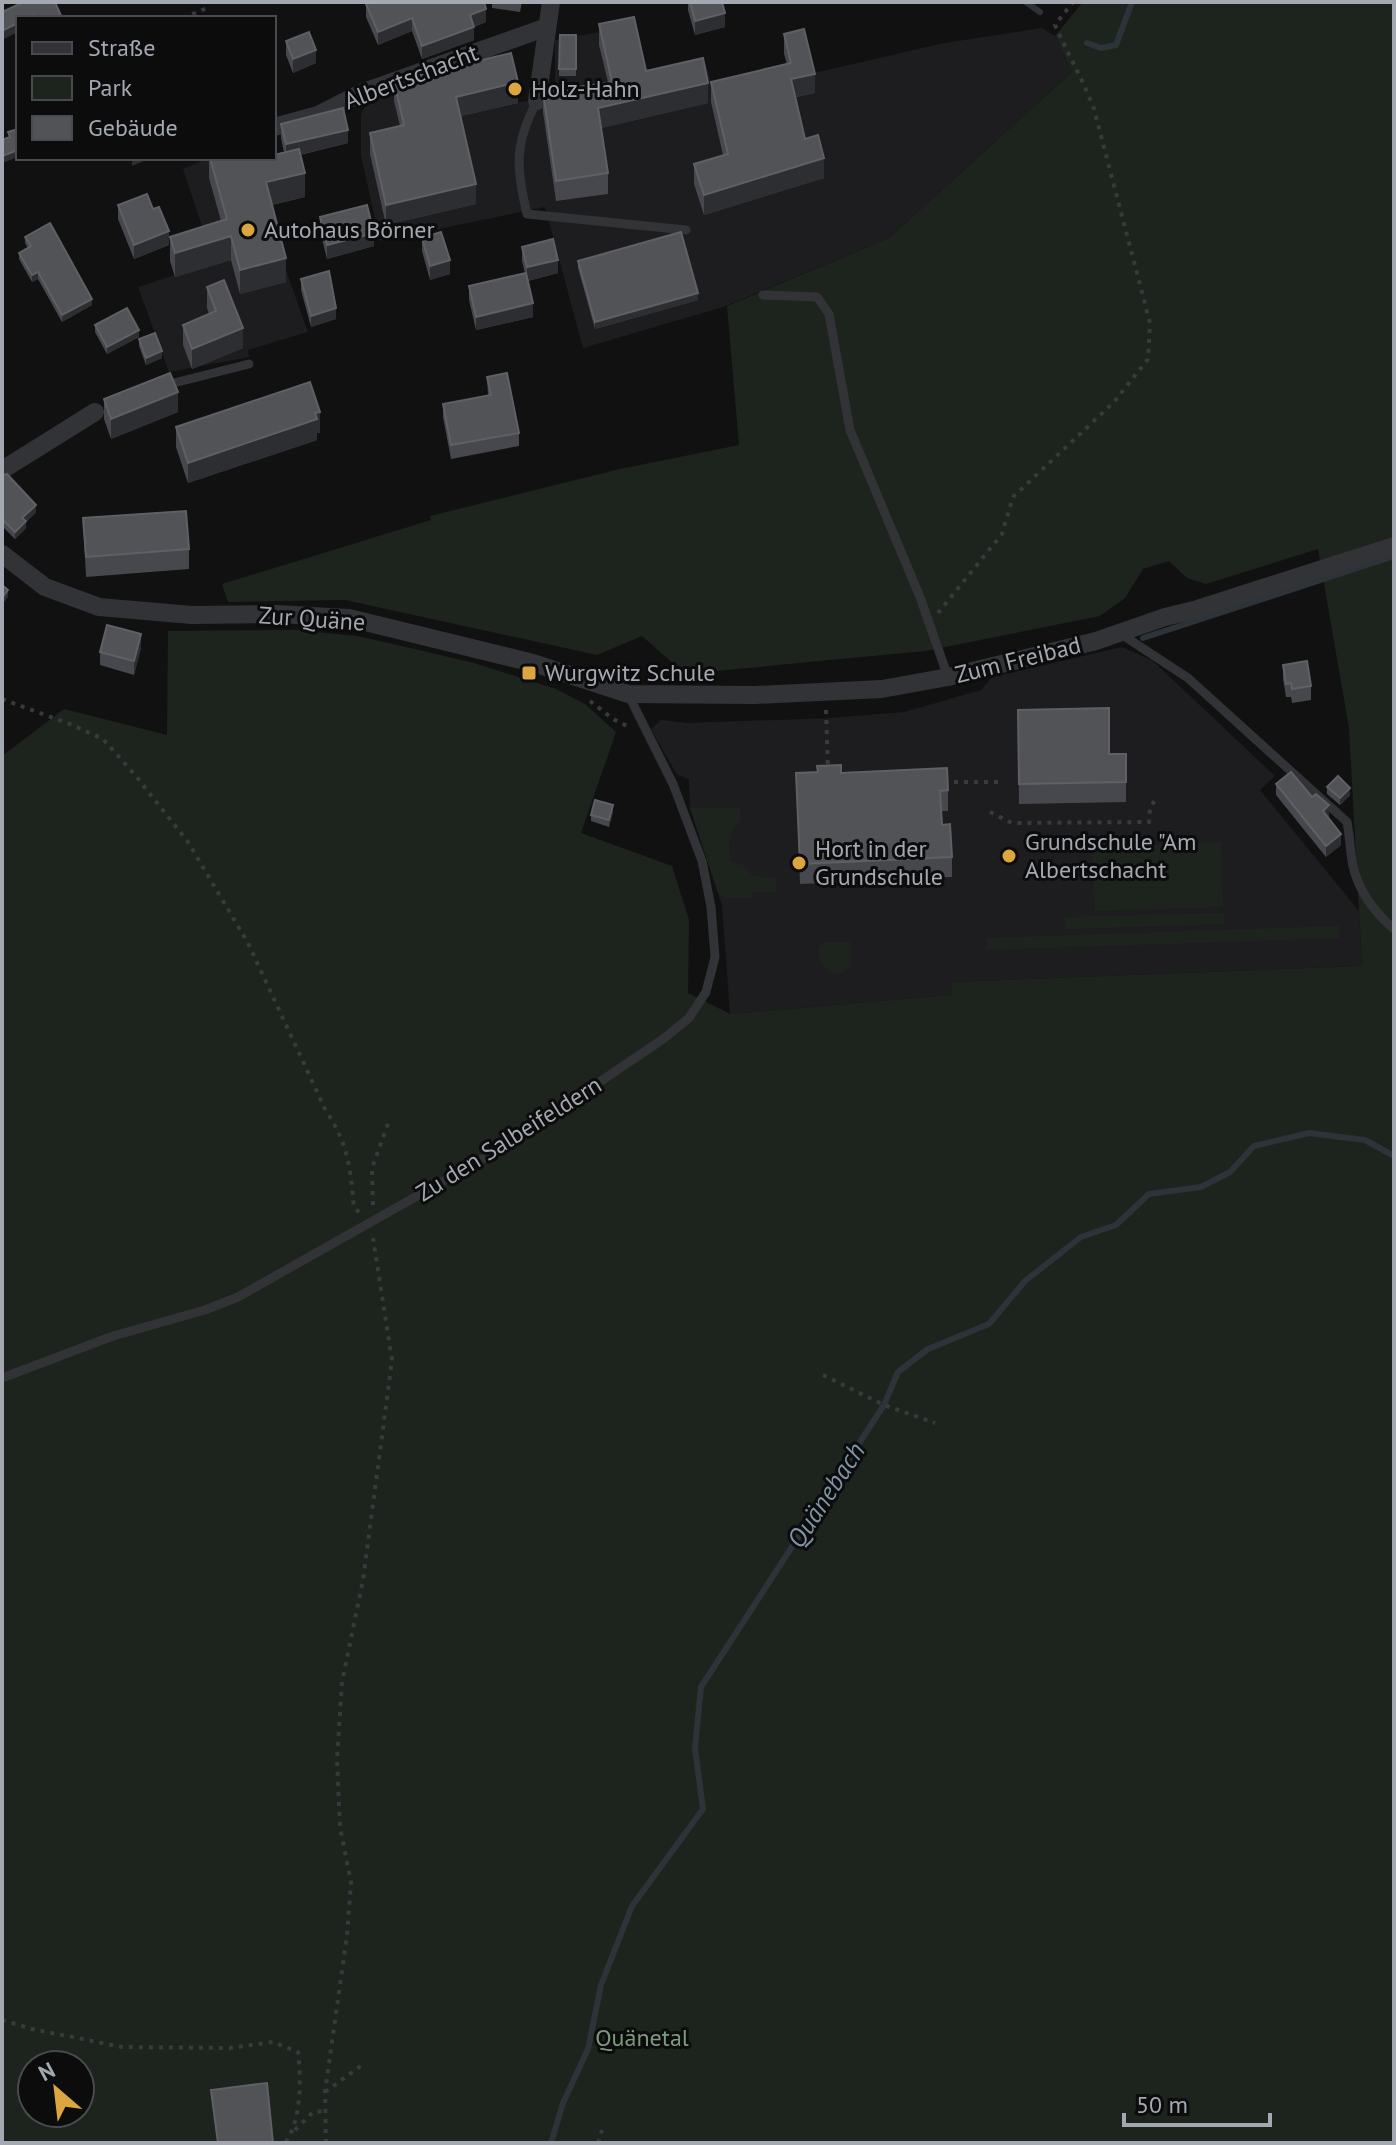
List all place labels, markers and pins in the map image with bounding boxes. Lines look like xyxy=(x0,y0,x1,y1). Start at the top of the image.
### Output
place label: Holz-Hahn xyxy=(531,73,640,104)
marker: Holz-Hahn xyxy=(506,80,524,98)
place label: Autohaus Börner xyxy=(264,214,435,245)
marker: Autohaus Börner xyxy=(239,221,257,239)
place label: Wurgwitz Schule xyxy=(545,657,715,688)
marker: Wurgwitz Schule xyxy=(520,664,538,682)
place label: Grundschule "Am Albertschacht xyxy=(1025,826,1196,885)
place label: Hort in der Grundschule xyxy=(815,833,943,892)
marker: Grundschule "Am Albertschacht xyxy=(1000,847,1018,865)
marker: Hort in der Grundschule xyxy=(790,854,808,872)

